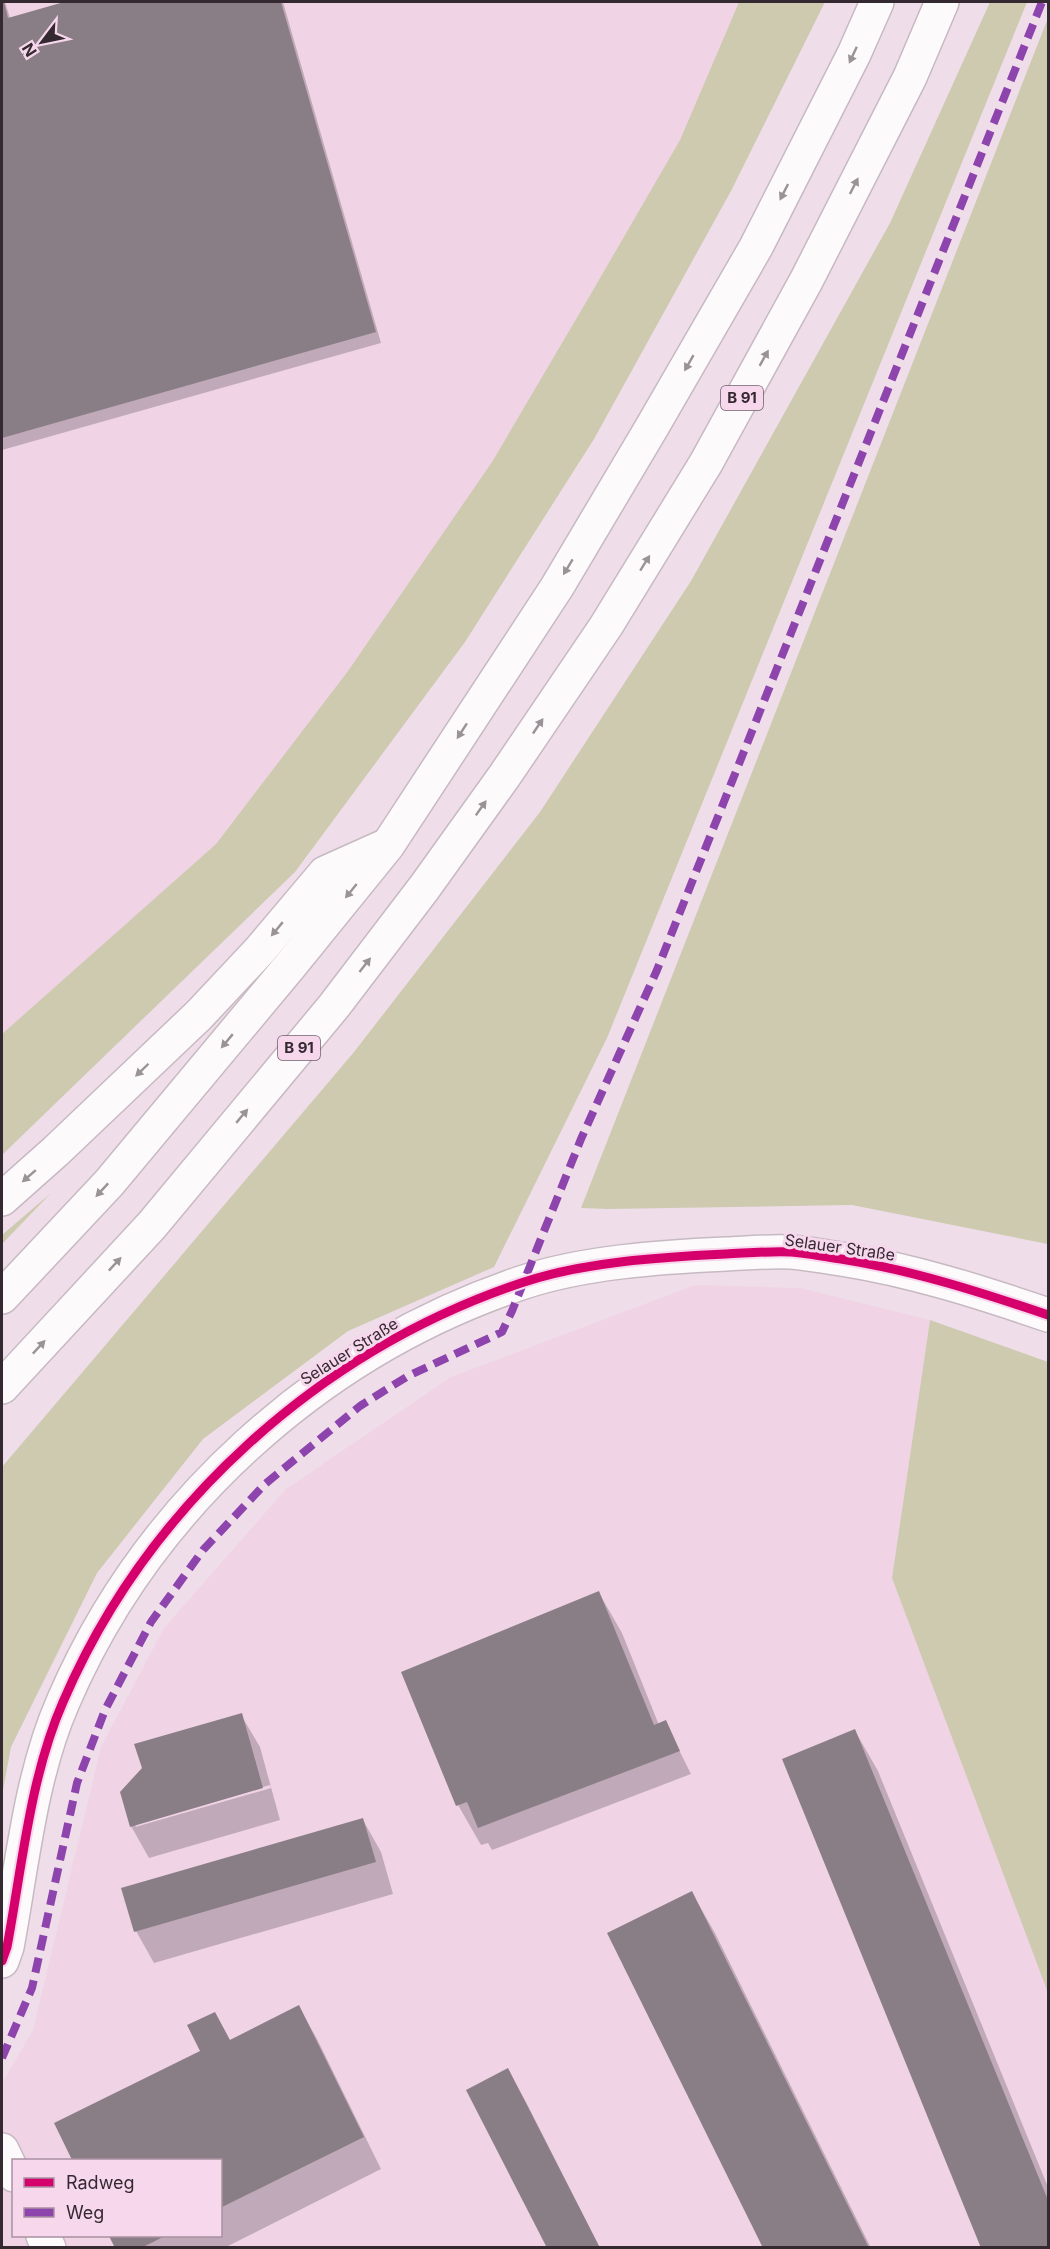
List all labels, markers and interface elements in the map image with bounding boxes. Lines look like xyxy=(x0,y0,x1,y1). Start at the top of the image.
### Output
north arrow xyxy=(12,12,72,72)
text: N xyxy=(18,39,41,60)
one-way arrow xyxy=(849,46,858,63)
one-way arrow xyxy=(850,177,859,194)
one-way arrow xyxy=(779,184,788,201)
one-way arrow xyxy=(759,349,769,366)
one-way arrow xyxy=(684,355,694,372)
road number: B 91 xyxy=(721,386,763,410)
one-way arrow xyxy=(639,555,650,571)
one-way arrow xyxy=(563,559,574,575)
one-way arrow xyxy=(532,718,543,734)
one-way arrow xyxy=(457,722,468,739)
one-way arrow xyxy=(475,800,487,816)
one-way arrow xyxy=(345,883,358,898)
one-way arrow xyxy=(271,921,284,936)
one-way arrow xyxy=(359,957,371,972)
one-way arrow xyxy=(221,1033,234,1048)
road number: B 91 xyxy=(278,1036,320,1060)
one-way arrow xyxy=(136,1062,150,1076)
one-way arrow xyxy=(236,1108,249,1124)
one-way arrow xyxy=(21,1169,37,1182)
one-way arrow xyxy=(95,1183,109,1197)
street label: Selauer Straße xyxy=(783,1229,897,1265)
one-way arrow xyxy=(108,1257,122,1271)
street label: Selauer Straße xyxy=(296,1313,402,1389)
one-way arrow xyxy=(31,1340,45,1354)
legend xyxy=(12,2159,222,2237)
text: Radweg xyxy=(66,2172,135,2193)
text: Weg xyxy=(66,2202,104,2223)

